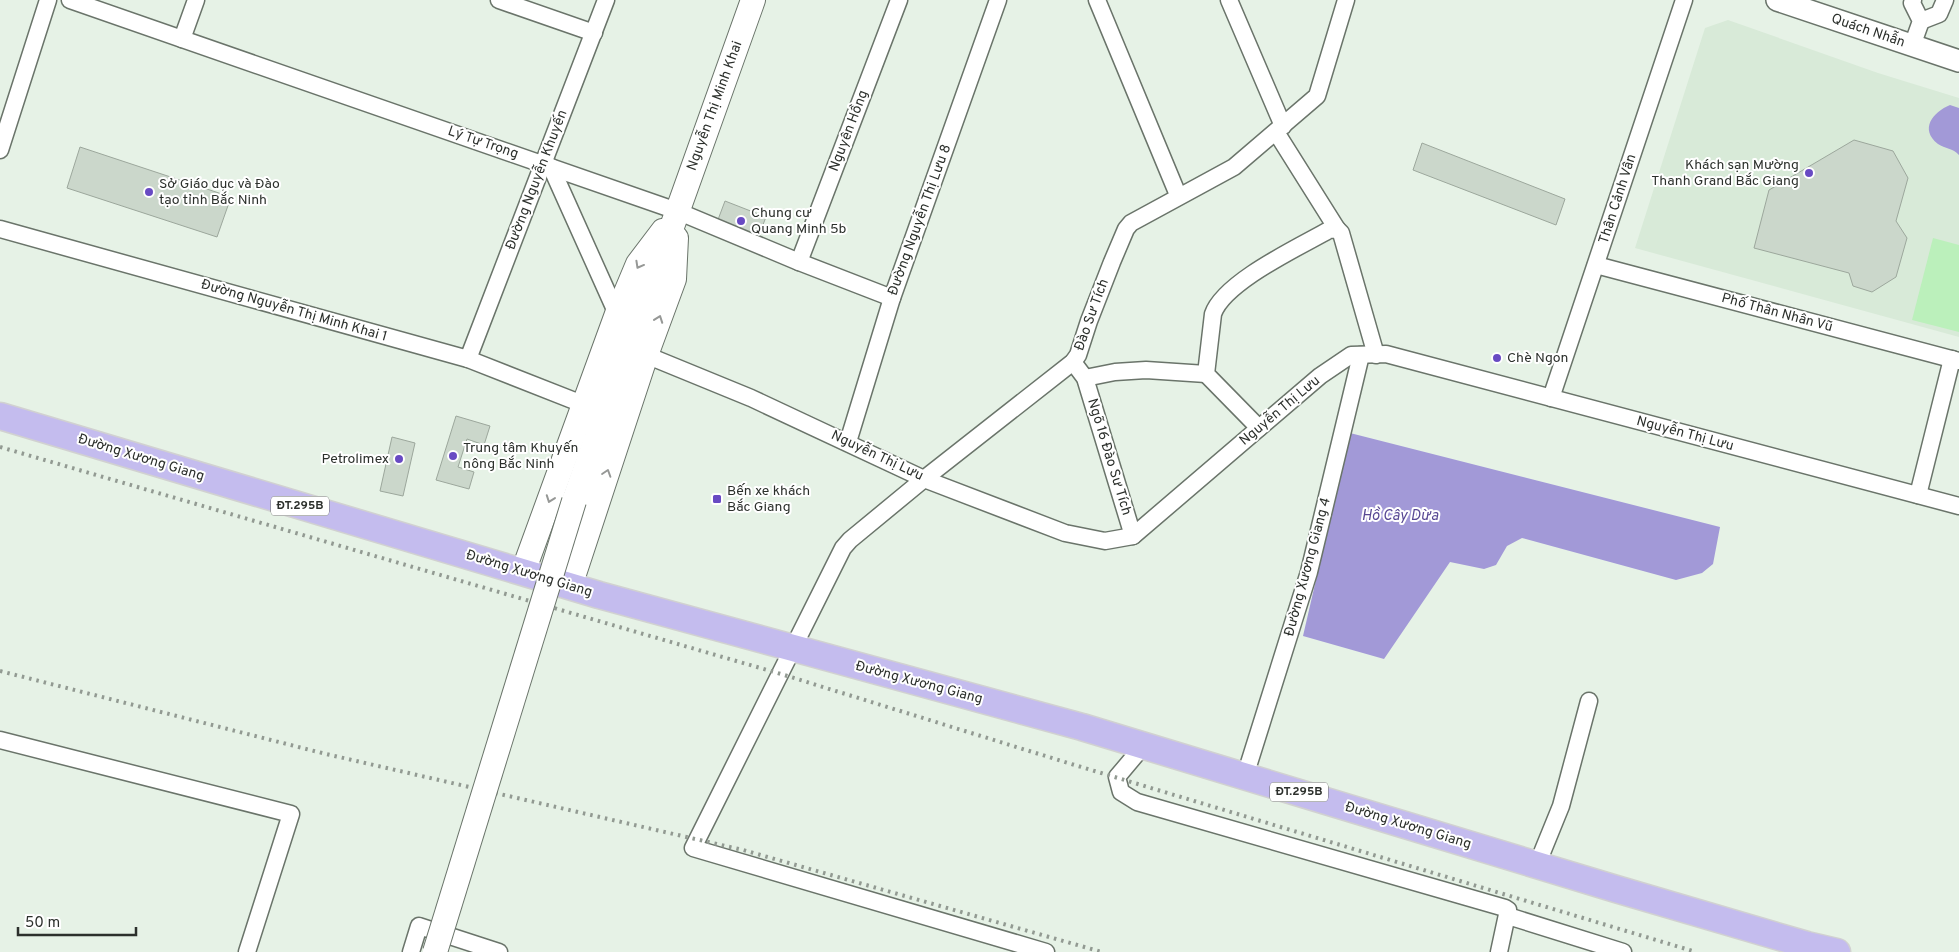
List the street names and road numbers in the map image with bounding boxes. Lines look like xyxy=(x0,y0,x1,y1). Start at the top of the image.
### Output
street label: Quách Nhẫn xyxy=(1829,10,1907,52)
street label: Nguyễn Thị Minh Khai xyxy=(683,39,746,173)
street label: Nguyên Hồng xyxy=(826,88,872,174)
street label: Đường Nguyễn Khuyến xyxy=(502,107,572,252)
street label: Lý Tự Trọng xyxy=(445,123,521,163)
street label: Đường Nguyễn Thị Lưu 8 xyxy=(884,142,955,298)
street label: Thân Cảnh Vân xyxy=(1596,152,1640,246)
street label: Đường Nguyễn Thị Minh Khai 1 xyxy=(199,275,389,346)
street label: Đào Sư Tích xyxy=(1071,277,1113,353)
street label: Phố Thân Nhân Vũ xyxy=(1719,290,1835,336)
street label: Nguyễn Thị Lưu xyxy=(1236,372,1324,450)
street label: Ngõ 16 Đào Sư Tích xyxy=(1083,397,1135,517)
street label: Nguyễn Thị Lưu xyxy=(1635,412,1736,455)
street label: Nguyễn Thị Lưu xyxy=(828,426,926,485)
street label: Đường Xương Giang xyxy=(76,431,206,485)
road number: ĐT.295B xyxy=(271,496,329,516)
street label: Đường Xương Giang 4 xyxy=(1281,496,1335,638)
street label: Đường Xương Giang xyxy=(464,547,594,601)
street label: Đường Xương Giang xyxy=(853,658,985,708)
road number: ĐT.295B xyxy=(1270,782,1328,802)
street label: Đường Xương Giang xyxy=(1343,799,1473,853)

